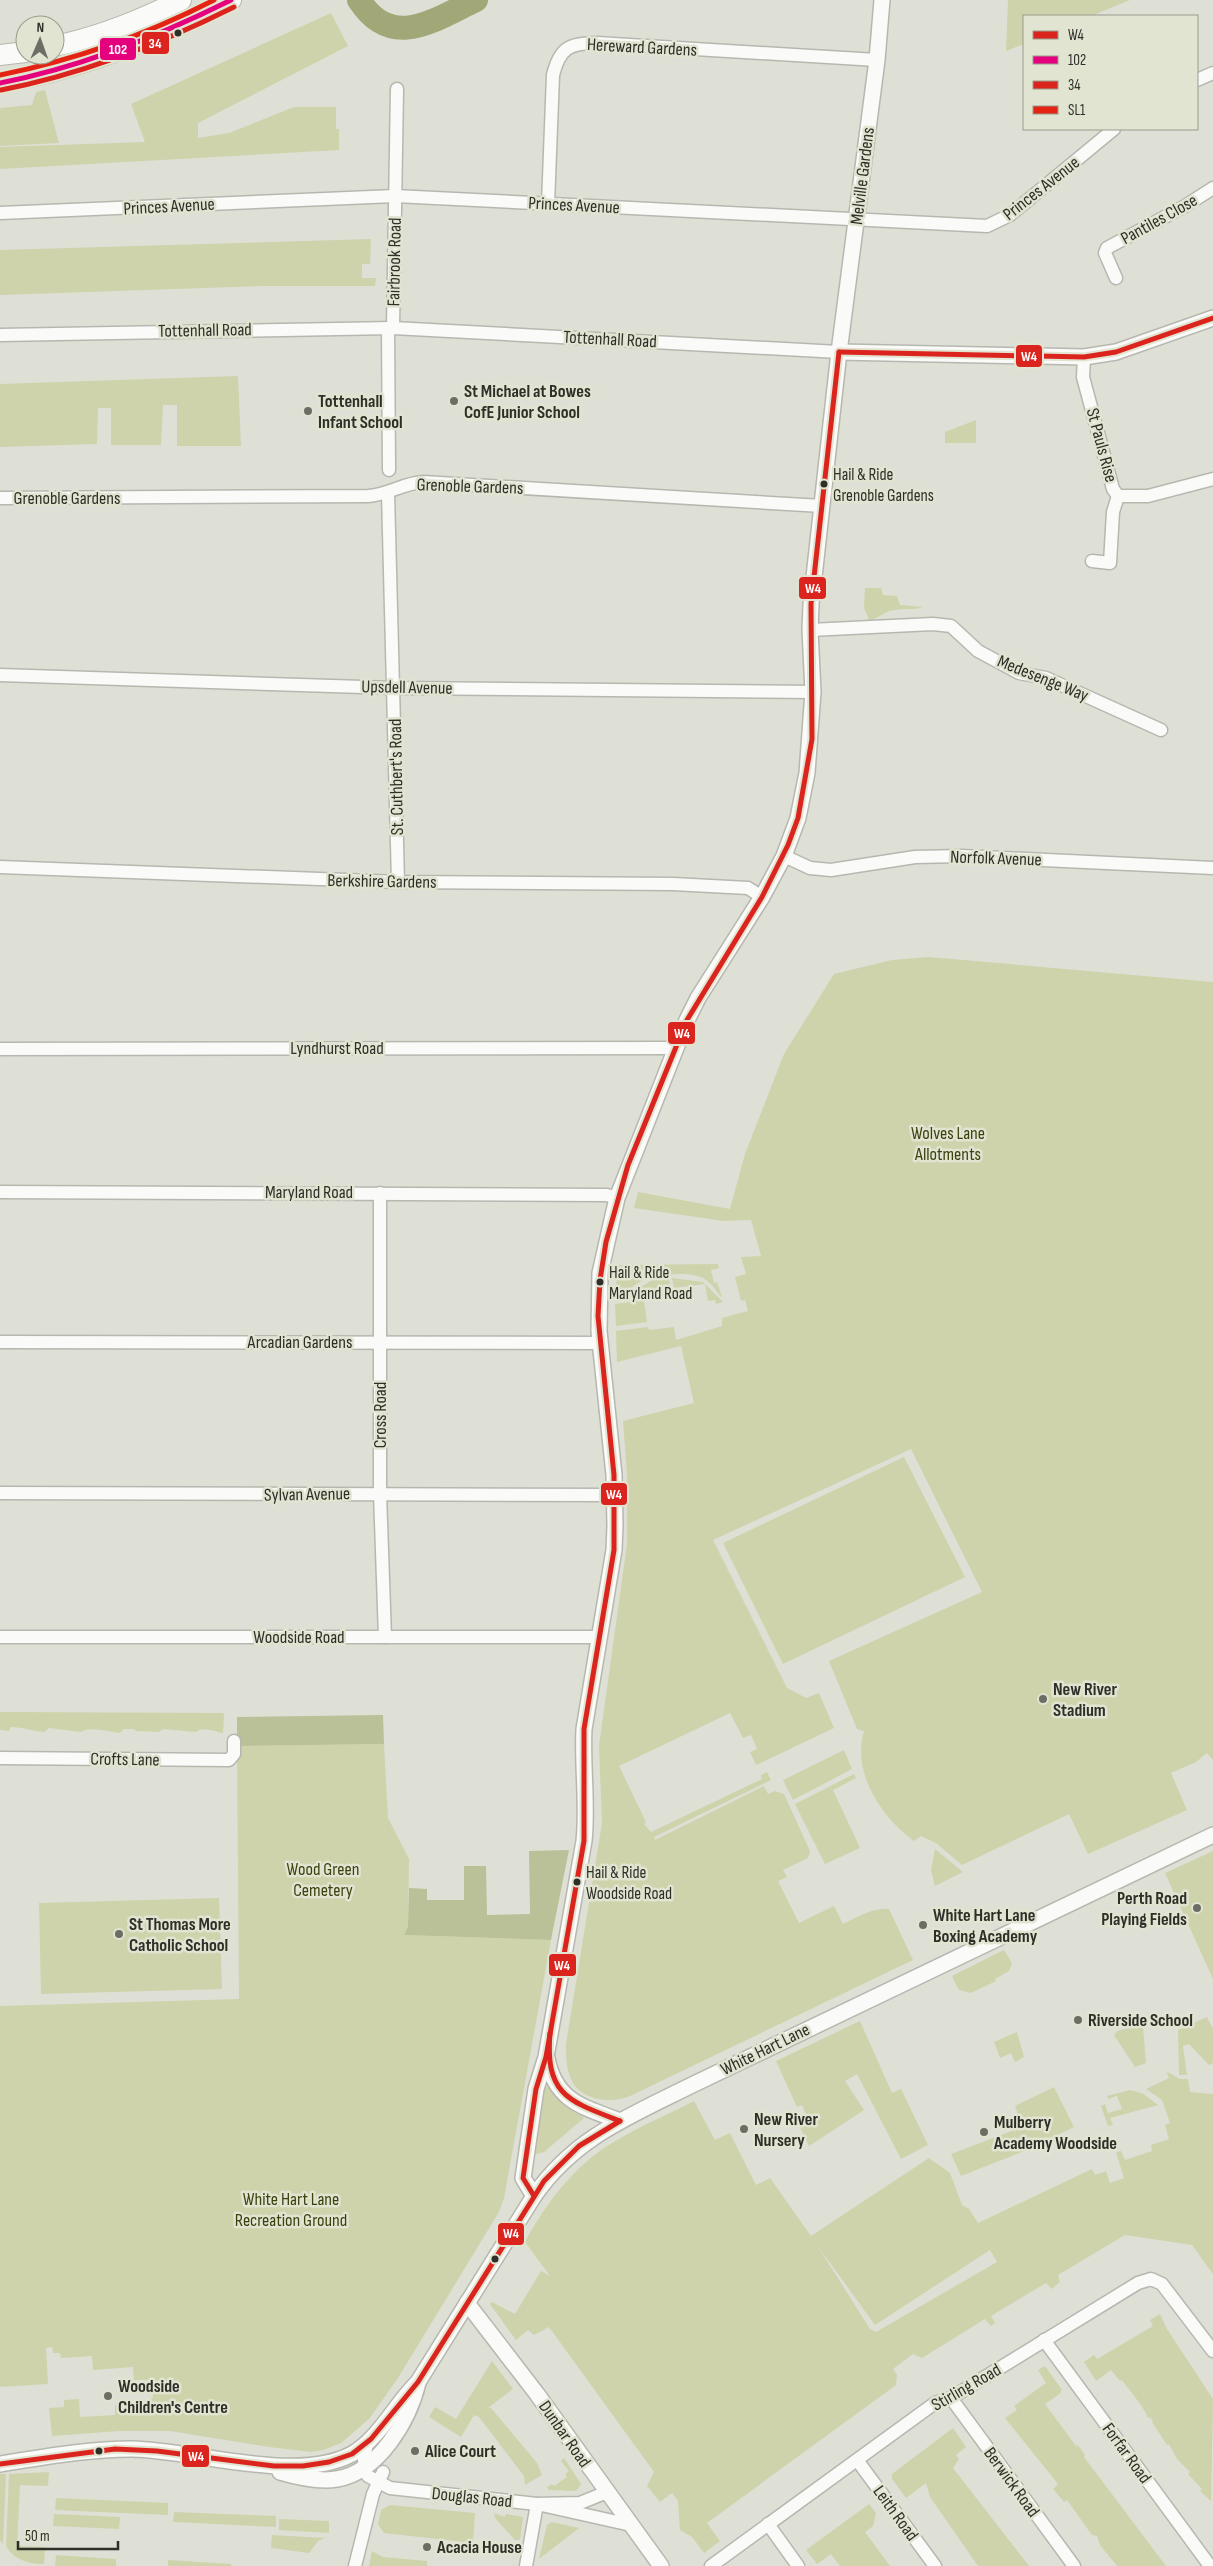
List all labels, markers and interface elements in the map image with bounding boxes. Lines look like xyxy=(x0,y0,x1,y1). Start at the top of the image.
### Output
north arrow xyxy=(15,15,65,65)
legend xyxy=(1023,15,1198,130)
text: N xyxy=(36,19,44,36)
text: W4 xyxy=(1068,26,1084,45)
unlabelled marker xyxy=(173,28,183,38)
line badge: 34 xyxy=(141,31,170,55)
street label: Hereward Gardens xyxy=(586,34,697,61)
text: 34 xyxy=(149,35,162,52)
line badge: 102 xyxy=(99,37,137,61)
text: 102 xyxy=(109,41,127,58)
text: 102 xyxy=(1068,51,1086,70)
text: 34 xyxy=(1068,76,1081,95)
text: SL1 xyxy=(1068,101,1086,120)
street label: Melville Gardens xyxy=(846,126,879,226)
street label: Princes Avenue xyxy=(999,152,1084,225)
street label: Pantiles Close xyxy=(1117,190,1201,249)
street label: Princes Avenue xyxy=(528,193,620,218)
street label: Princes Avenue xyxy=(123,194,215,219)
street label: Fairbrook Road xyxy=(383,217,406,307)
street label: Tottenhall Road xyxy=(158,319,252,342)
street label: Tottenhall Road xyxy=(563,327,657,352)
line badge: W4 xyxy=(1015,344,1043,368)
text: W4 xyxy=(1021,348,1037,365)
place label: St Michael at Bowes CofE Junior School xyxy=(464,381,591,423)
place label: Tottenhall Infant School xyxy=(318,391,403,433)
marker: St Michael at Bowes CofE Junior School xyxy=(448,395,460,407)
marker: Tottenhall Infant School xyxy=(302,405,314,417)
street label: St Pauls Rise xyxy=(1082,406,1121,485)
place label: Hail & Ride Grenoble Gardens xyxy=(833,465,934,506)
street label: Grenoble Gardens xyxy=(416,474,524,499)
marker: Hail & Ride Grenoble Gardens xyxy=(819,479,829,489)
street label: Grenoble Gardens xyxy=(14,488,120,509)
line badge: W4 xyxy=(798,576,827,600)
text: W4 xyxy=(805,580,821,597)
street label: Medesenge Way xyxy=(994,651,1091,706)
street label: Upsdell Avenue xyxy=(361,676,453,699)
street label: St. Cuthbert's Road xyxy=(385,718,408,836)
street label: Norfolk Avenue xyxy=(950,846,1042,871)
street label: Berkshire Gardens xyxy=(327,870,437,893)
line badge: W4 xyxy=(667,1021,696,1045)
text: W4 xyxy=(674,1025,690,1042)
street label: Lyndhurst Road xyxy=(290,1038,384,1059)
park label: Wolves Lane Allotments xyxy=(911,1123,985,1165)
street label: Maryland Road xyxy=(265,1182,353,1203)
place label: Hail & Ride Maryland Road xyxy=(609,1263,692,1304)
marker: Hail & Ride Maryland Road xyxy=(595,1277,605,1287)
street label: Arcadian Gardens xyxy=(247,1332,352,1353)
street label: Cross Road xyxy=(370,1382,391,1448)
line badge: W4 xyxy=(600,1482,628,1506)
street label: Sylvan Avenue xyxy=(264,1483,350,1506)
text: W4 xyxy=(606,1486,622,1503)
street label: Woodside Road xyxy=(253,1627,345,1648)
place label: New River Stadium xyxy=(1053,1679,1117,1721)
marker: New River Stadium xyxy=(1037,1693,1049,1705)
street label: Crofts Lane xyxy=(90,1748,160,1771)
park label: Wood Green Cemetery xyxy=(287,1859,359,1901)
place label: Hail & Ride Woodside Road xyxy=(586,1863,672,1904)
marker: Hail & Ride Woodside Road xyxy=(572,1877,582,1887)
place label: Perth Road Playing Fields xyxy=(1101,1888,1187,1930)
marker: Perth Road Playing Fields xyxy=(1191,1902,1203,1914)
place label: White Hart Lane Boxing Academy xyxy=(933,1905,1038,1947)
place label: St Thomas More Catholic School xyxy=(129,1914,231,1956)
marker: White Hart Lane Boxing Academy xyxy=(917,1919,929,1931)
marker: St Thomas More Catholic School xyxy=(113,1928,125,1940)
line badge: W4 xyxy=(548,1953,577,1977)
text: W4 xyxy=(554,1957,570,1974)
place label: Riverside School xyxy=(1088,2010,1193,2031)
marker: Riverside School xyxy=(1072,2014,1084,2026)
street label: White Hart Lane xyxy=(717,2019,813,2080)
place label: New River Nursery xyxy=(754,2109,818,2151)
place label: Mulberry Academy Woodside xyxy=(993,2112,1117,2154)
marker: New River Nursery xyxy=(738,2123,750,2135)
marker: Mulberry Academy Woodside xyxy=(978,2126,990,2138)
park label: White Hart Lane Recreation Ground xyxy=(235,2189,347,2231)
line badge: W4 xyxy=(497,2222,525,2246)
text: W4 xyxy=(503,2225,519,2242)
unlabelled marker xyxy=(490,2254,500,2264)
street label: Stirling Road xyxy=(928,2359,1005,2416)
place label: Woodside Children's Centre xyxy=(118,2376,228,2418)
marker: Woodside Children's Centre xyxy=(102,2390,114,2402)
street label: Dunbar Road xyxy=(534,2397,595,2472)
street label: Forfar Road xyxy=(1098,2419,1155,2488)
place label: Alice Court xyxy=(424,2441,496,2462)
street label: Berwick Road xyxy=(979,2443,1044,2521)
line badge: W4 xyxy=(181,2444,210,2468)
marker: Alice Court xyxy=(409,2445,421,2457)
unlabelled marker xyxy=(94,2446,104,2456)
text: W4 xyxy=(188,2448,204,2465)
street label: Leith Road xyxy=(869,2482,923,2545)
street label: Douglas Road xyxy=(431,2483,513,2512)
scale bar xyxy=(18,2518,118,2550)
text: 50 m xyxy=(25,2527,50,2546)
place label: Acacia House xyxy=(436,2537,522,2558)
marker: Acacia House xyxy=(421,2541,433,2553)

